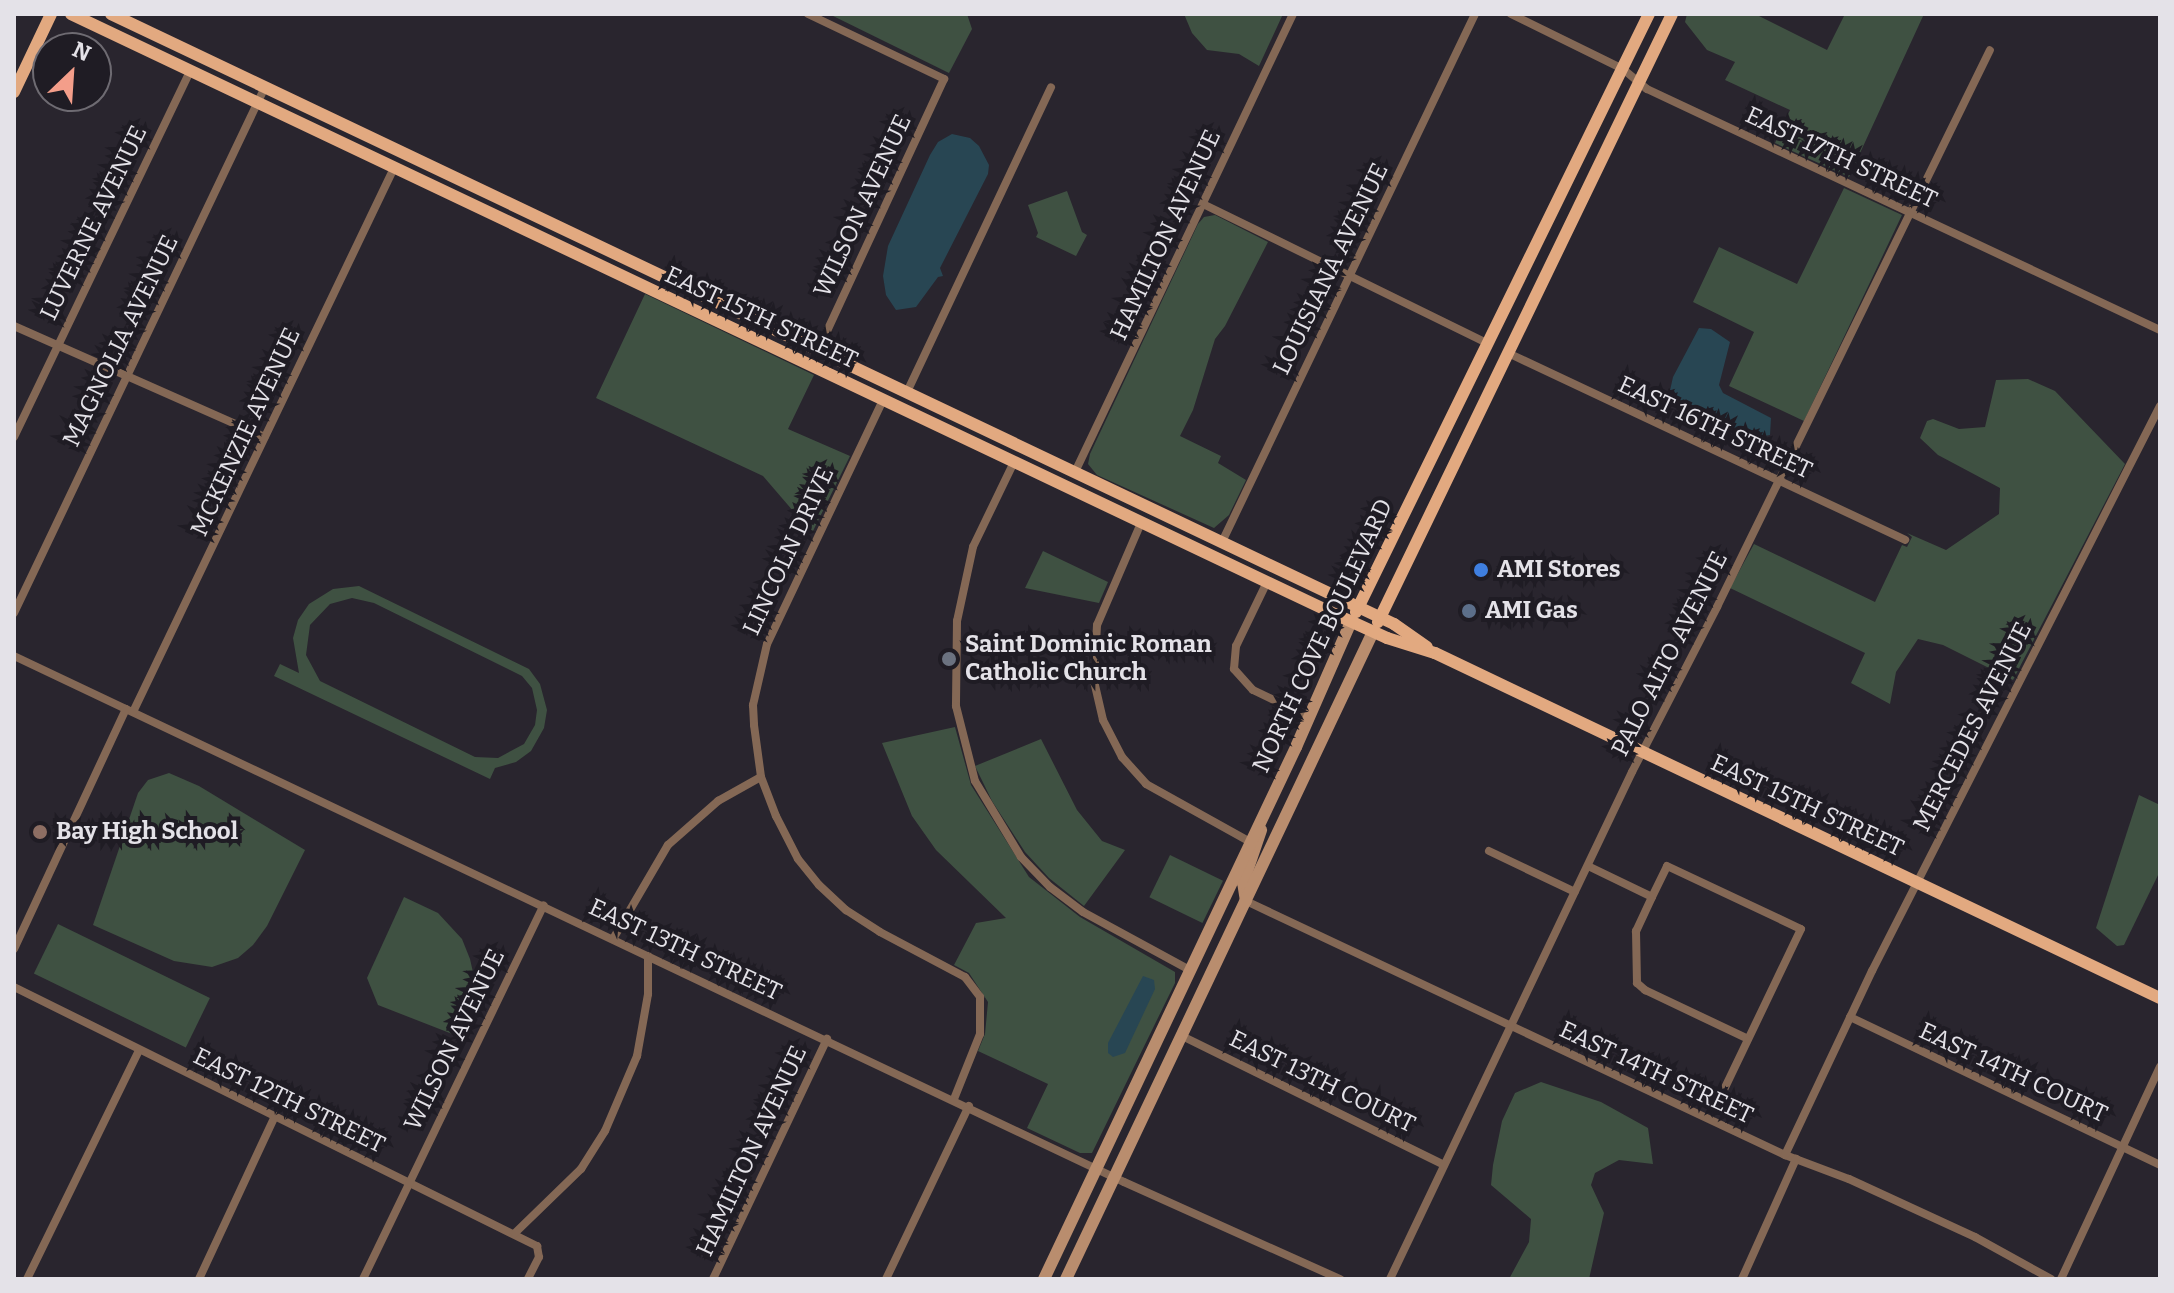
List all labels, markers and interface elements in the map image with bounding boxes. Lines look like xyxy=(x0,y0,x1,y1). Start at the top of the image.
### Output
north arrow xyxy=(32,32,112,112)
text: N xyxy=(68,36,95,67)
street label: EAST 17TH STREET xyxy=(1741,101,1941,215)
street label: WILSON AVENUE xyxy=(808,110,918,302)
street label: LUVERNE AVENUE xyxy=(34,121,154,325)
street label: HAMILTON AVENUE xyxy=(1105,125,1227,345)
street label: LOUISIANA AVENUE xyxy=(1267,159,1395,379)
street label: MAGNOLIA AVENUE xyxy=(57,231,185,451)
street label: EAST 15TH STREET xyxy=(660,261,862,375)
street label: MCKENZIE AVENUE xyxy=(185,323,307,541)
street label: EAST 16TH STREET xyxy=(1614,370,1816,486)
street label: LINCOLN DRIVE xyxy=(737,462,841,640)
street label: NORTH COVE BOULEVARD xyxy=(1247,495,1399,777)
street label: PALO ALTO AVENUE xyxy=(1606,547,1734,761)
place label: AMI Stores xyxy=(1497,556,1621,584)
marker: AMI Stores xyxy=(1472,561,1490,579)
place label: AMI Gas xyxy=(1485,597,1578,625)
marker: AMI Gas xyxy=(1460,602,1478,620)
street label: MERCEDES AVENUE xyxy=(1908,618,2038,836)
place label: Saint Dominic Roman Catholic Church xyxy=(965,631,1212,687)
marker: Saint Dominic Roman Catholic Church xyxy=(940,650,958,668)
street label: EAST 15TH STREET xyxy=(1706,749,1908,863)
place label: Bay High School xyxy=(56,818,238,846)
marker: Bay High School xyxy=(31,823,49,841)
street label: EAST 13TH STREET xyxy=(584,893,786,1007)
street label: WILSON AVENUE xyxy=(399,945,511,1135)
street label: EAST 14TH STREET xyxy=(1555,1016,1757,1130)
street label: EAST 14TH COURT xyxy=(1914,1017,2112,1129)
street label: EAST 13TH COURT xyxy=(1225,1025,1419,1139)
street label: HAMILTON AVENUE xyxy=(691,1041,813,1261)
street label: EAST 12TH STREET xyxy=(189,1042,389,1160)

